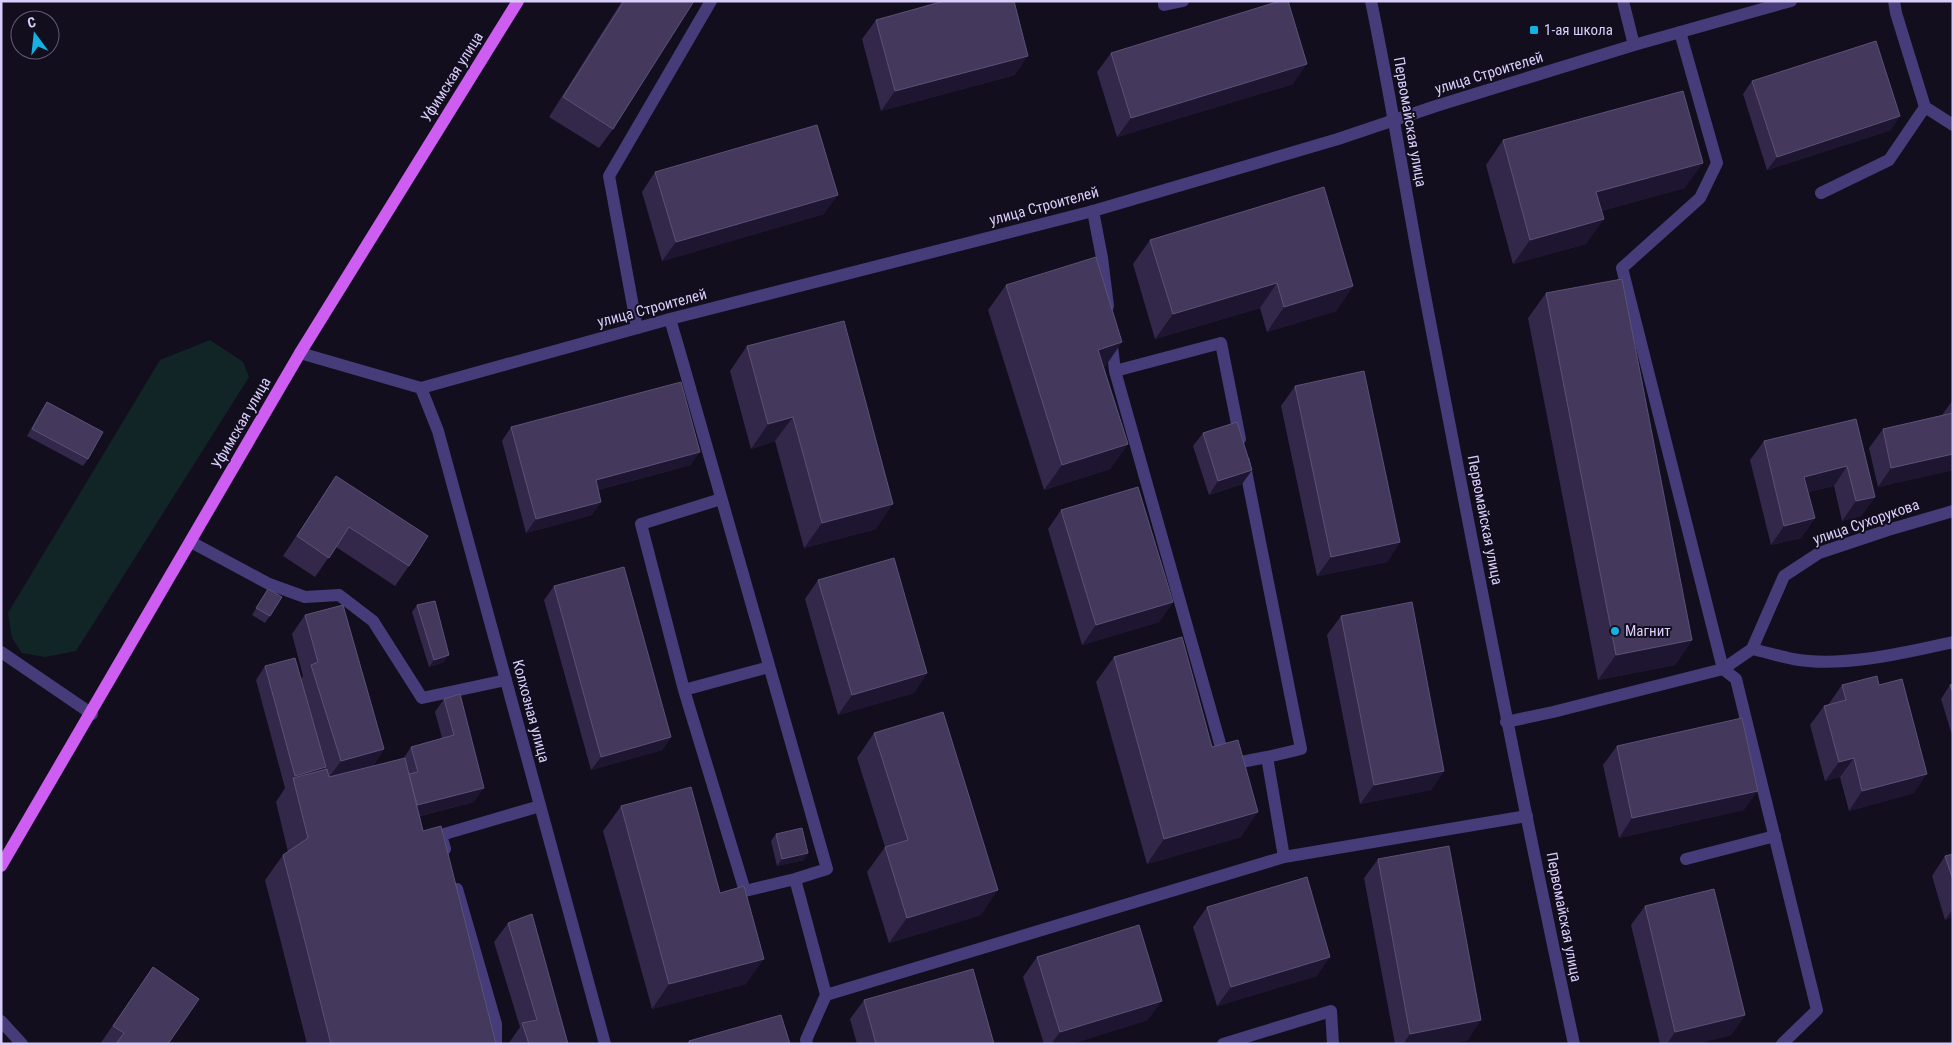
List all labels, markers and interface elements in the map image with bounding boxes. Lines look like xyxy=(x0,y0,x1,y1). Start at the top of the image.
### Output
north arrow xyxy=(10,10,60,60)
text: С xyxy=(26,14,38,31)
place label: 1-ая школа xyxy=(1544,21,1613,39)
marker: 1-ая школа xyxy=(1528,24,1540,36)
street label: Уфимская улица xyxy=(417,29,487,125)
street label: улица Строителей xyxy=(1433,48,1545,98)
street label: Первомайская улица xyxy=(1390,56,1430,188)
street label: улица Строителей xyxy=(987,183,1101,229)
street label: улица Строителей xyxy=(595,285,709,331)
street label: Уфимская улица xyxy=(208,374,274,472)
street label: Первомайская улица xyxy=(1464,454,1506,586)
street label: улица Сухорукова xyxy=(1810,495,1922,549)
place label: Магнит xyxy=(1625,622,1671,640)
marker: Магнит xyxy=(1609,625,1621,637)
street label: Колхозная улица xyxy=(509,658,553,764)
street label: Первомайская улица xyxy=(1543,851,1585,983)

